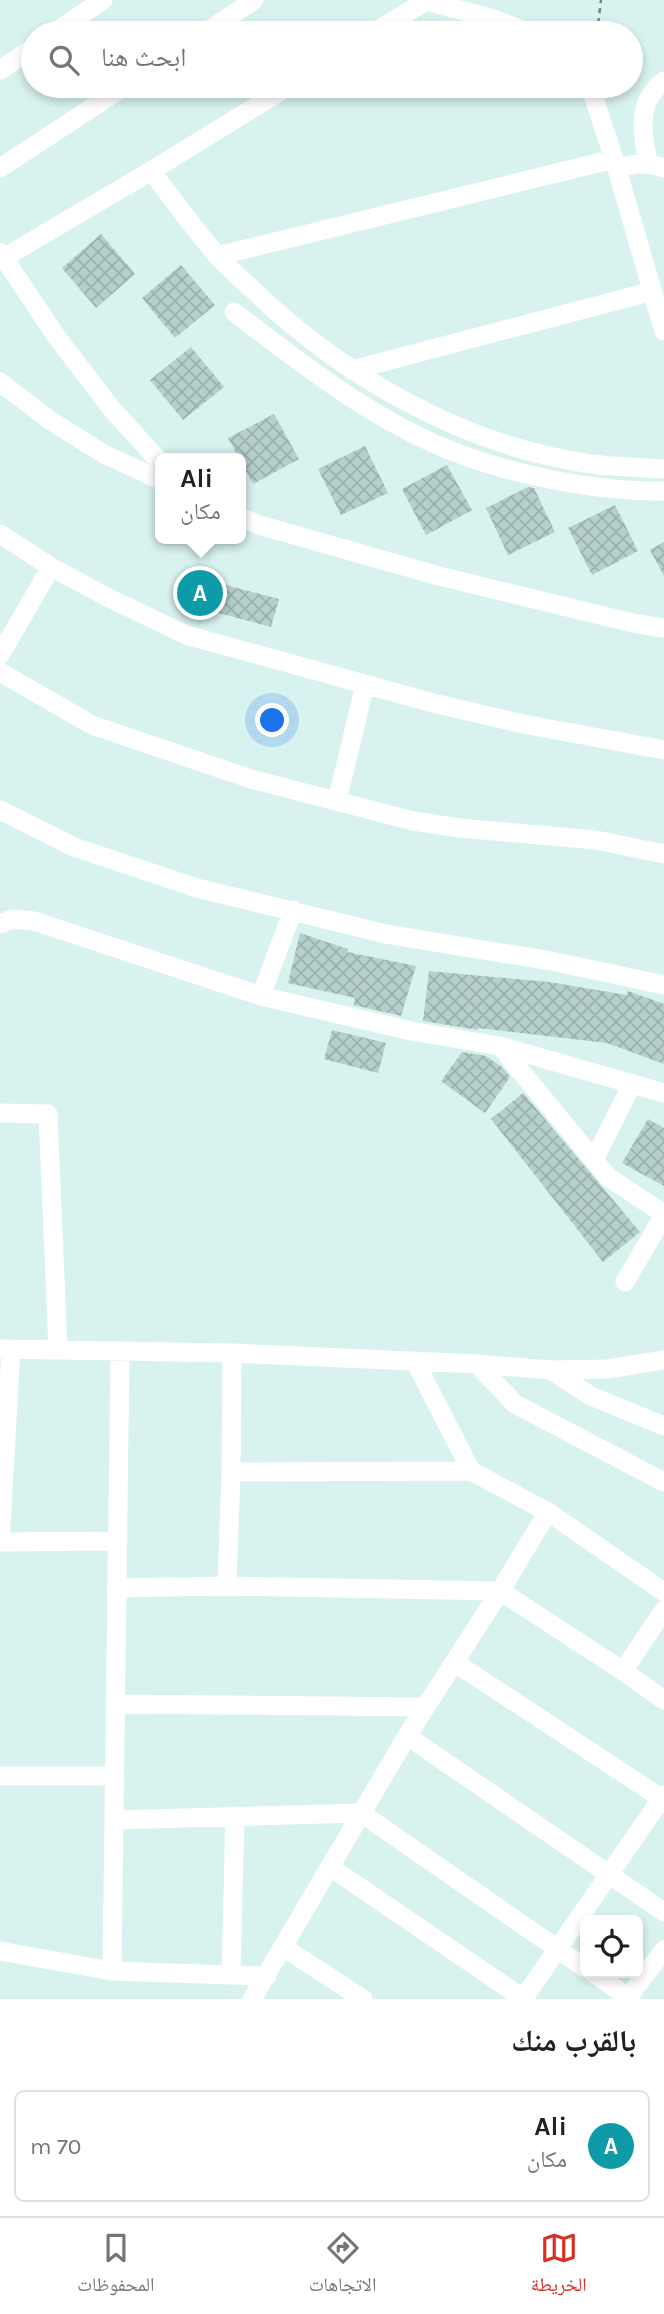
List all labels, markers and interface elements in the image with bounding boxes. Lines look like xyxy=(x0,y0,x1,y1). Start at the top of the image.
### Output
search box xyxy=(21,21,643,98)
icon: search xyxy=(45,41,83,79)
text: ابحث هنا xyxy=(101,42,186,73)
popup xyxy=(155,453,246,544)
text: Ali xyxy=(180,463,213,494)
text: مكان xyxy=(180,498,221,525)
pin: A xyxy=(177,567,223,619)
your location xyxy=(255,703,289,737)
map controls xyxy=(580,1915,643,1978)
button: locate xyxy=(580,1915,643,1978)
text: بالقرب منك xyxy=(511,2023,636,2059)
text: Ali xyxy=(534,2111,567,2142)
text: 70 m xyxy=(30,2133,81,2160)
text: A xyxy=(604,2133,618,2160)
text: مكان xyxy=(527,2146,567,2173)
tab: المحفوظات xyxy=(77,2229,155,2303)
tab: الاتجاهات xyxy=(309,2229,376,2303)
tab: الخريطة xyxy=(531,2229,587,2303)

